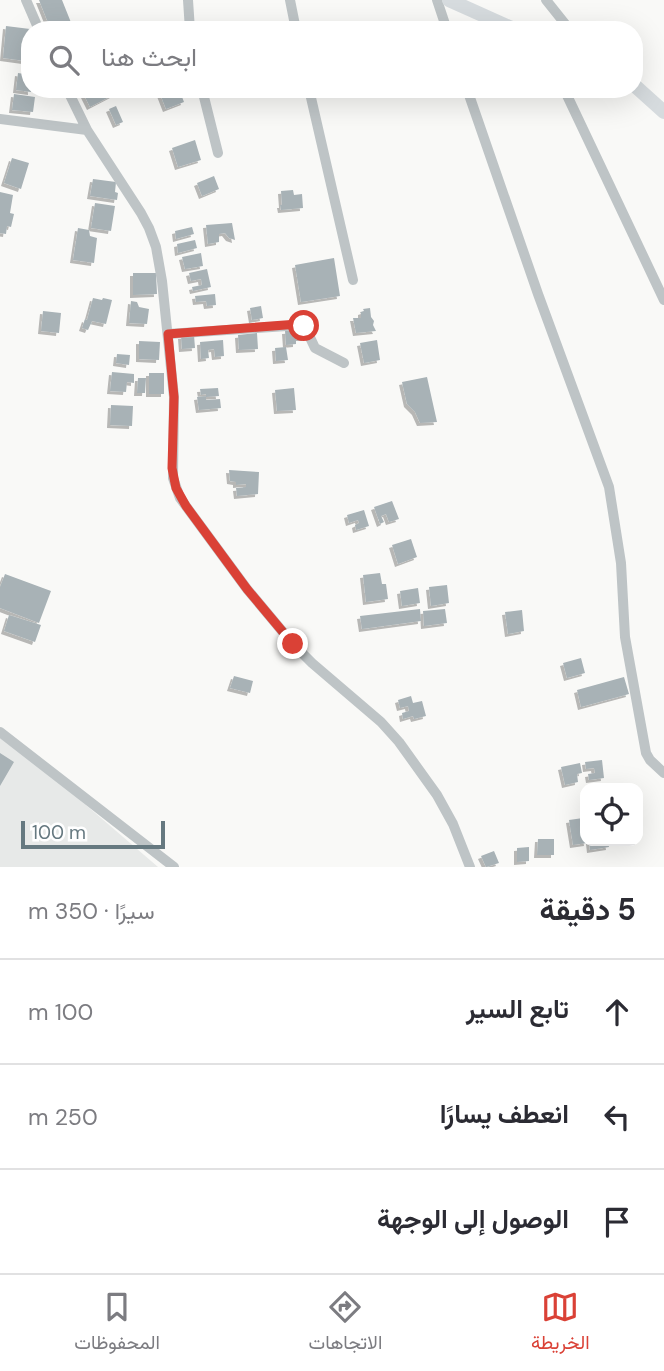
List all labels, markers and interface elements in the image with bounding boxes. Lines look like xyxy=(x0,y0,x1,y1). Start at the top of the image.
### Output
search box xyxy=(21,21,643,98)
text: ابحث هنا xyxy=(101,40,197,74)
icon: search xyxy=(45,41,83,79)
route start xyxy=(288,310,319,341)
route end xyxy=(277,628,308,659)
map controls xyxy=(580,783,643,846)
button: locate xyxy=(580,783,643,846)
scale bar xyxy=(21,818,164,850)
text: 100 m xyxy=(32,820,86,845)
text: 5 دقيقة xyxy=(540,890,636,929)
text: سيرًا · 350 m xyxy=(28,896,155,926)
text: تابع السير xyxy=(466,992,569,1026)
icon: ahead xyxy=(598,993,636,1031)
text: 100 m xyxy=(28,997,93,1027)
text: انعطف يسارًا xyxy=(440,1097,569,1131)
icon: left xyxy=(598,1098,636,1136)
text: 250 m xyxy=(28,1102,98,1132)
text: الوصول إلى الوجهة xyxy=(377,1202,569,1236)
icon: arrive xyxy=(598,1203,636,1241)
tab: المحفوظات xyxy=(74,1288,160,1359)
tab: الاتجاهات xyxy=(309,1288,382,1359)
tab: الخريطة xyxy=(531,1288,590,1359)

